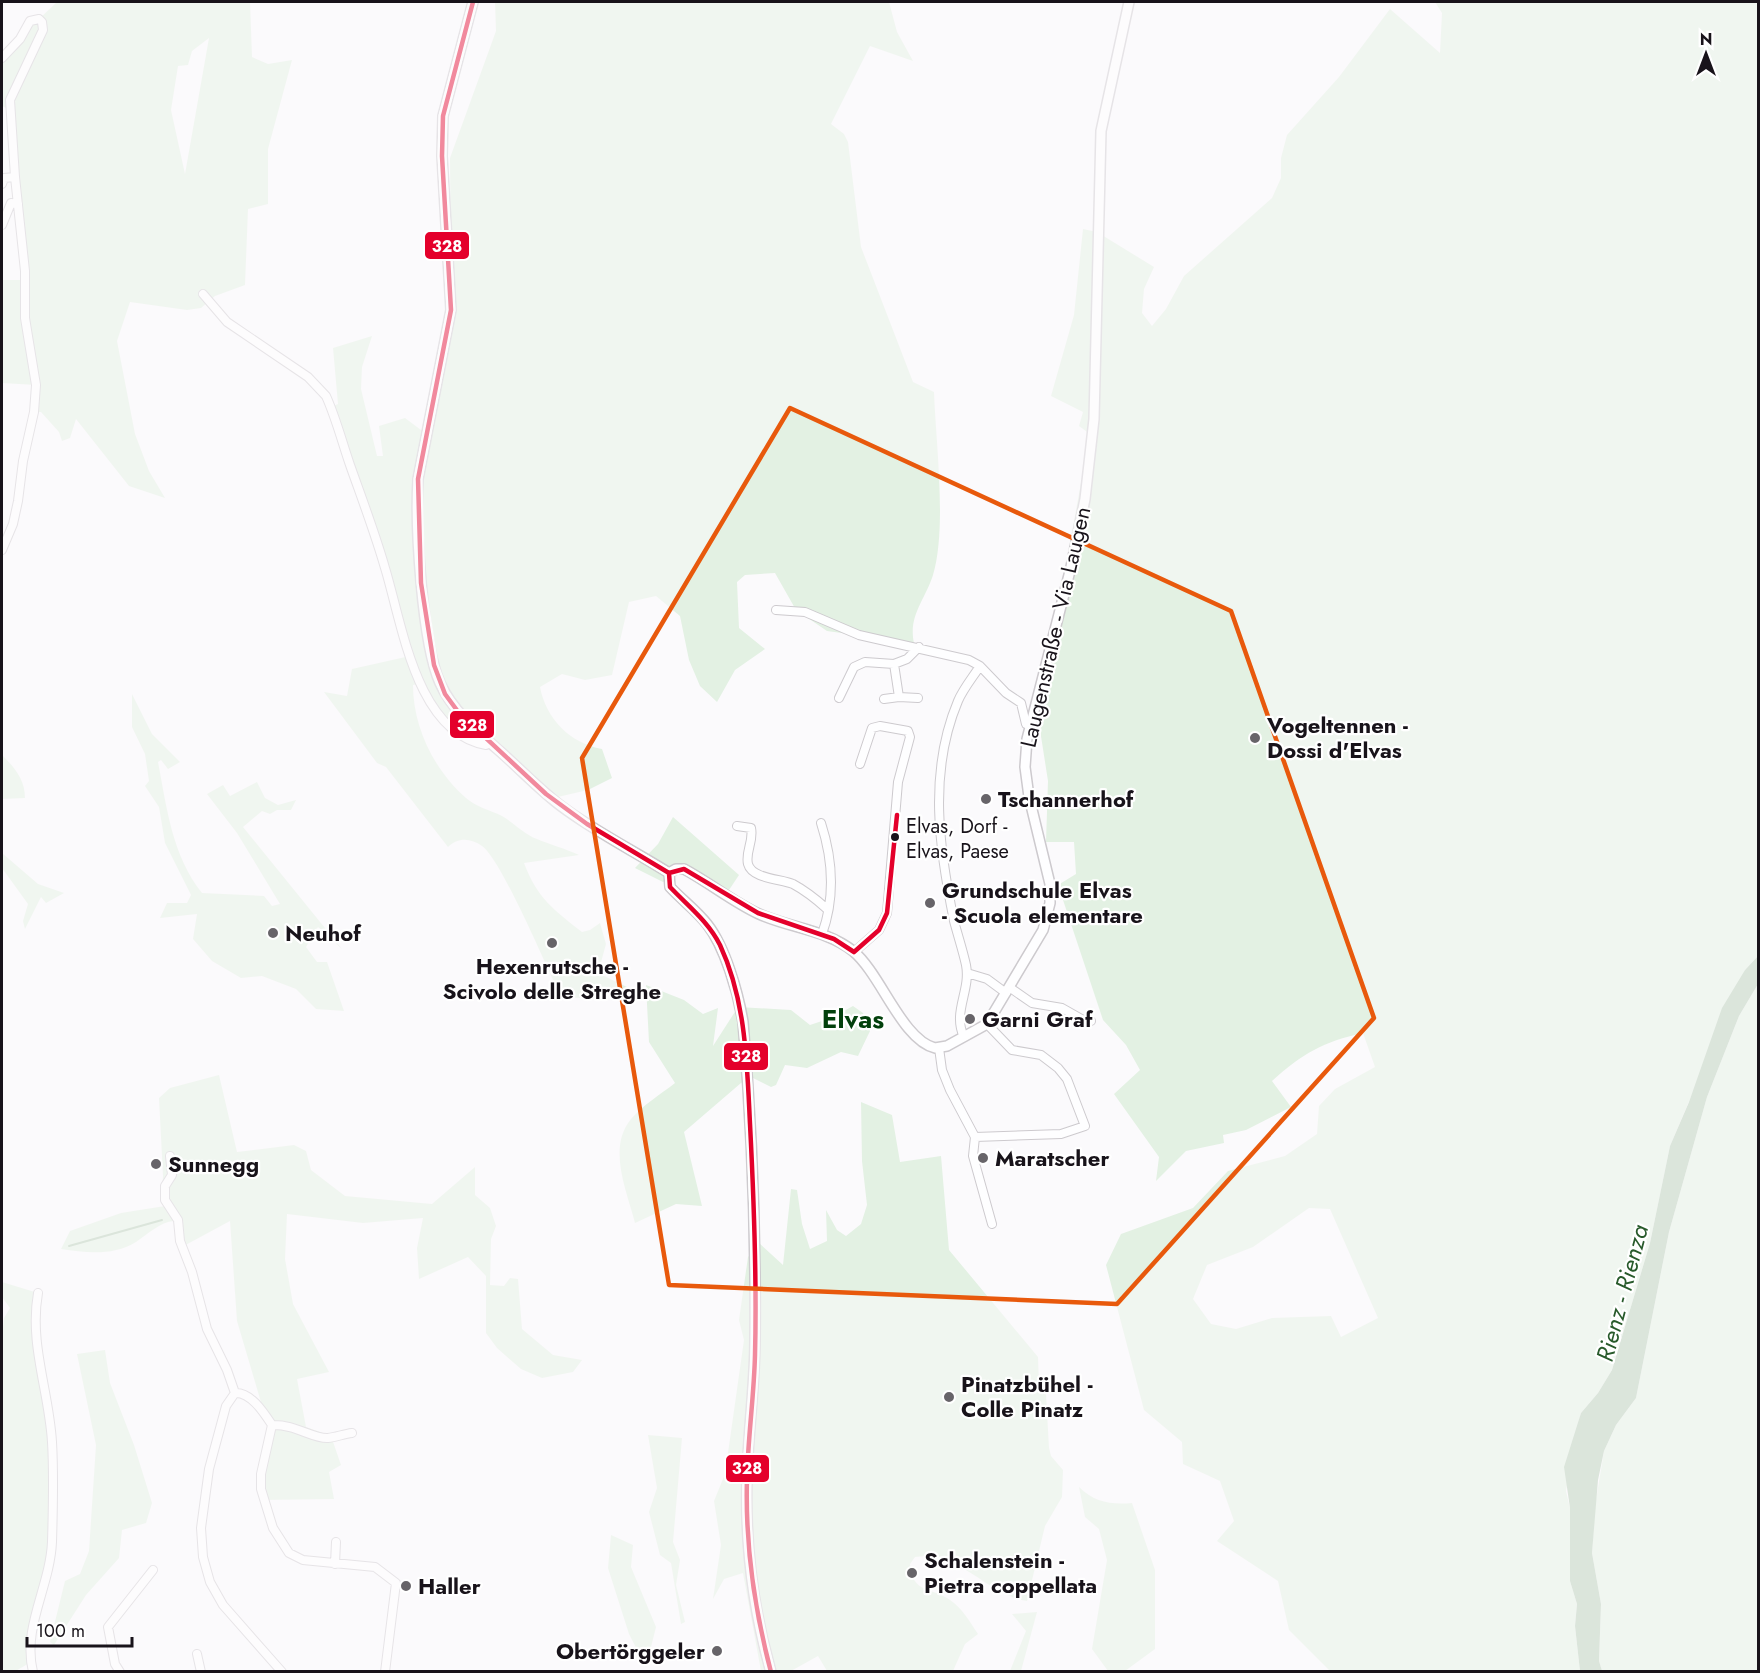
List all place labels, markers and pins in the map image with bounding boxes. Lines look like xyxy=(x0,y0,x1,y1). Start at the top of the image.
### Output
place label: Vogeltennen - Dossi d'Elvas xyxy=(1266,709,1408,766)
marker: Vogeltennen - Dossi d'Elvas xyxy=(1248,731,1262,745)
place label: Tschannerhof xyxy=(998,783,1135,815)
marker: Tschannerhof xyxy=(979,792,993,806)
place label: Elvas, Dorf - Elvas, Paese xyxy=(906,812,1009,866)
marker: Elvas, Dorf - Elvas, Paese xyxy=(889,831,901,843)
place label: Grundschule Elvas - Scuola elementare xyxy=(942,874,1143,931)
marker: Grundschule Elvas - Scuola elementare xyxy=(923,896,937,910)
place label: Neuhof xyxy=(285,917,362,949)
marker: Neuhof xyxy=(266,926,280,940)
marker: Hexenrutsche - Scivolo delle Streghe xyxy=(545,936,559,950)
place label: Hexenrutsche - Scivolo delle Streghe xyxy=(443,950,661,1007)
place label: Garni Graf xyxy=(982,1003,1094,1035)
marker: Garni Graf xyxy=(963,1012,977,1026)
place label: Maratscher xyxy=(995,1142,1109,1174)
place label: Sunnegg xyxy=(168,1148,259,1180)
marker: Maratscher xyxy=(976,1151,990,1165)
marker: Sunnegg xyxy=(149,1157,163,1171)
place label: Pinatzbühel - Colle Pinatz xyxy=(961,1368,1093,1425)
marker: Pinatzbühel - Colle Pinatz xyxy=(942,1390,956,1404)
place label: Schalenstein - Pietra coppellata xyxy=(924,1544,1097,1601)
marker: Schalenstein - Pietra coppellata xyxy=(905,1566,919,1580)
place label: Haller xyxy=(418,1570,481,1602)
marker: Haller xyxy=(399,1579,413,1593)
place label: Obertörggeler xyxy=(556,1635,705,1667)
marker: Obertörggeler xyxy=(710,1644,724,1658)

